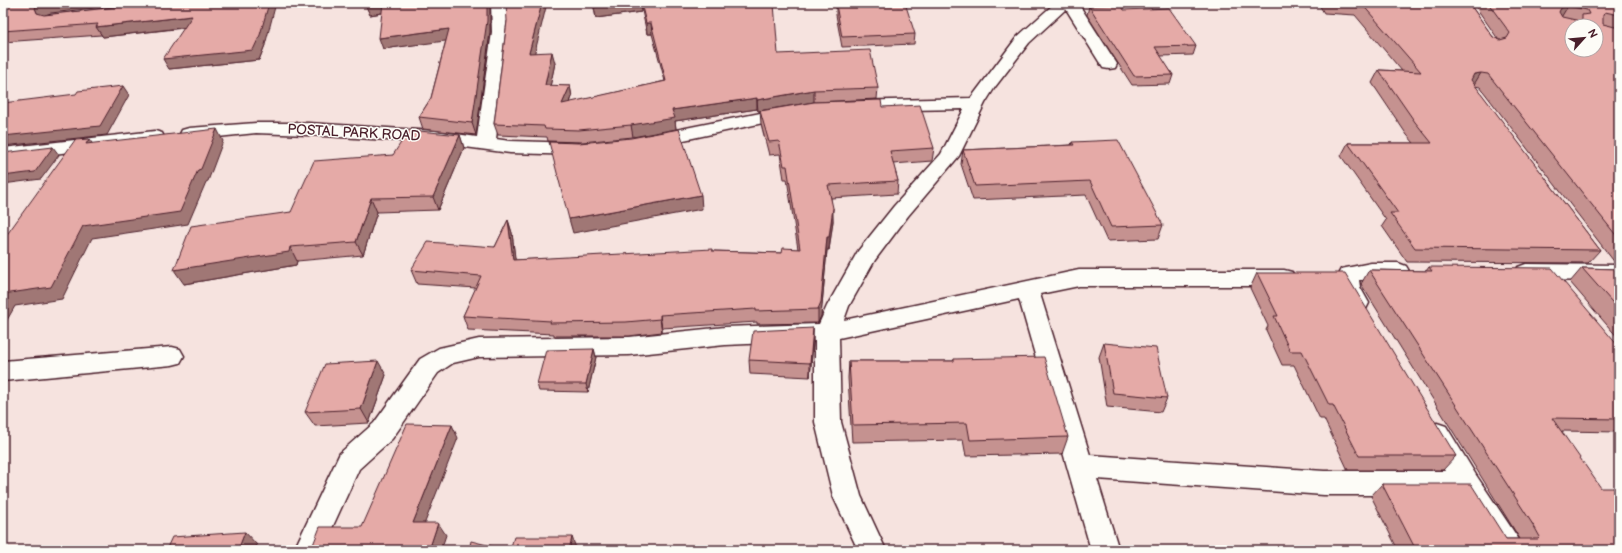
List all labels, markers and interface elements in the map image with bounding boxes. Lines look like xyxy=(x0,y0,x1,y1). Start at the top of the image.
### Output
north arrow xyxy=(1564,18,1604,58)
text: N xyxy=(1585,27,1600,40)
street label: POSTAL PARK ROAD xyxy=(287,121,421,144)

